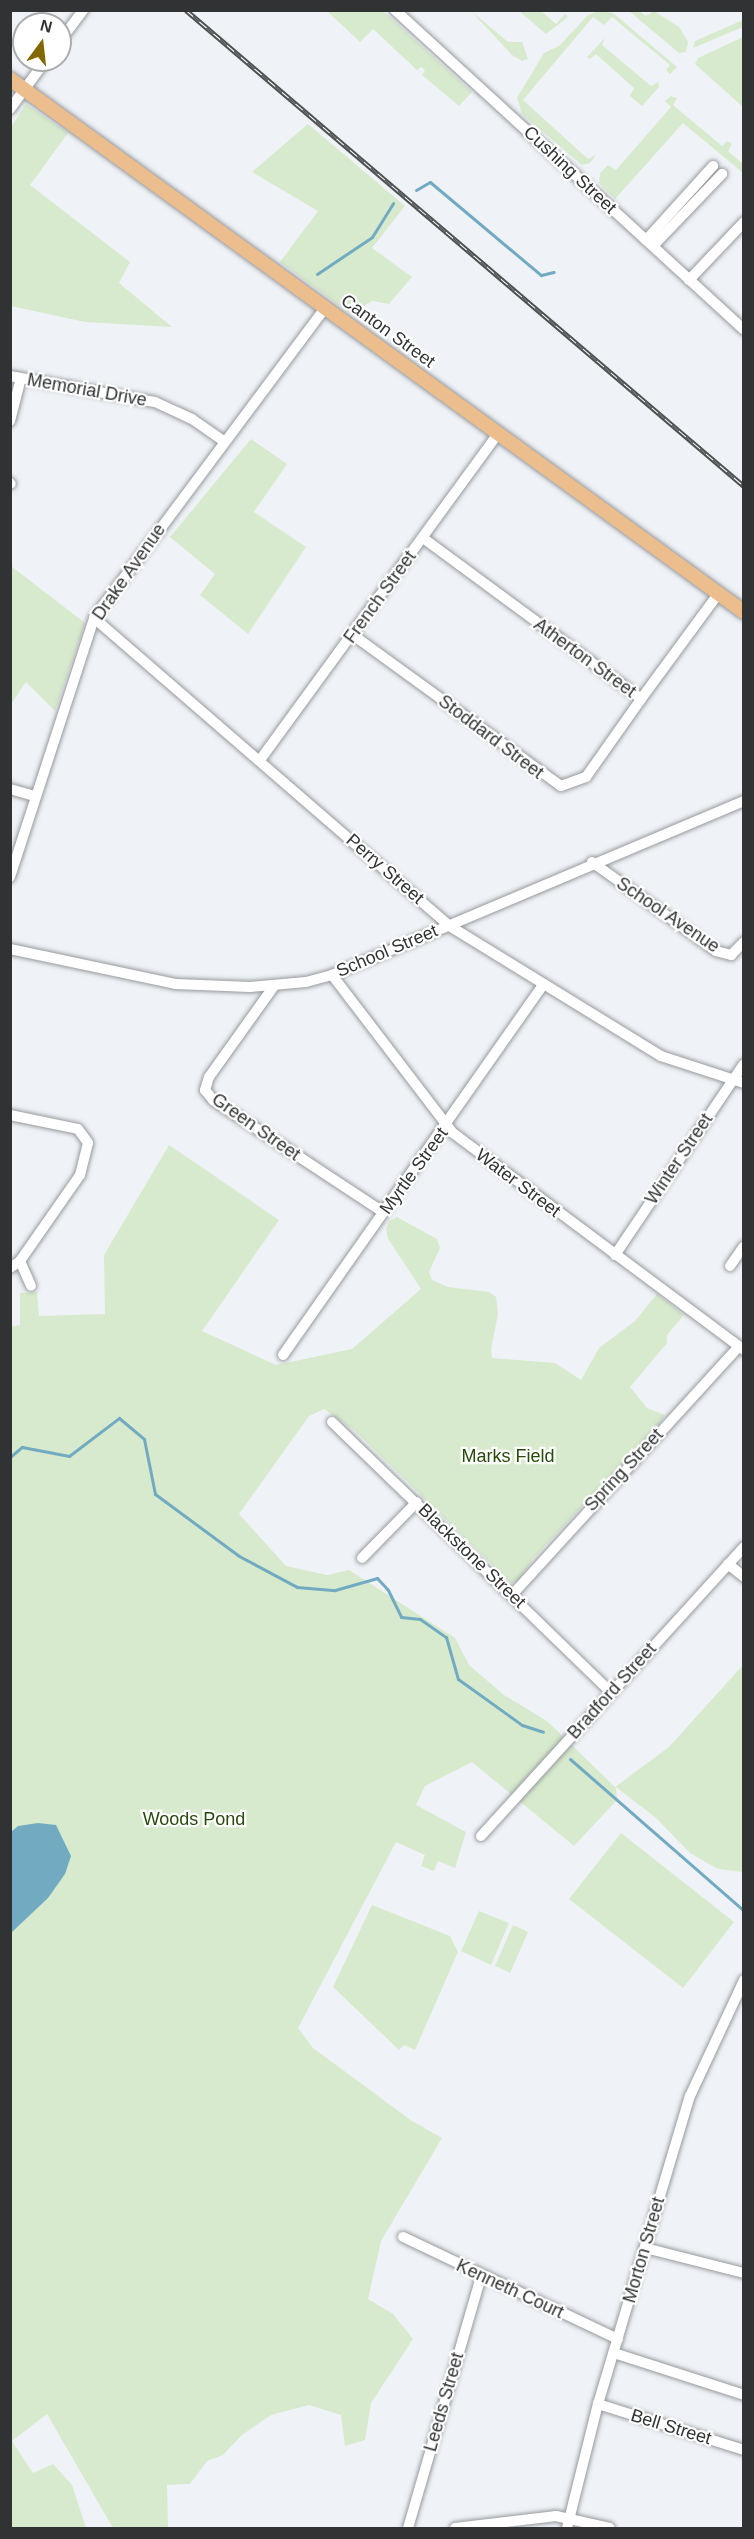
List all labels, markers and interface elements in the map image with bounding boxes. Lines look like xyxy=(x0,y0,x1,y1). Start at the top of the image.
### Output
north arrow xyxy=(12,12,72,72)
text: N xyxy=(38,16,54,36)
street label: Cushing Street xyxy=(519,122,621,218)
street label: Canton Street xyxy=(337,290,439,372)
street label: Memorial Drive xyxy=(26,369,148,411)
street label: Drake Avenue xyxy=(88,519,170,625)
street label: French Street xyxy=(339,547,421,647)
street label: Atherton Street xyxy=(530,614,640,702)
street label: Stoddard Street xyxy=(434,690,548,784)
street label: Perry Street xyxy=(342,829,428,909)
street label: School Avenue xyxy=(612,872,724,958)
street label: School Street xyxy=(333,920,441,982)
street label: Green Street xyxy=(208,1089,304,1165)
street label: Winter Street xyxy=(641,1109,717,1209)
street label: Myrtle Street xyxy=(375,1123,453,1219)
street label: Water Street xyxy=(471,1144,565,1222)
street label: Spring Street xyxy=(580,1424,668,1516)
park label: Marks Field xyxy=(461,1445,555,1467)
street label: Blackstone Street xyxy=(414,1499,530,1613)
street label: Bradford Street xyxy=(563,1638,661,1744)
park label: Woods Pond xyxy=(143,1808,245,1830)
street label: Morton Street xyxy=(619,2195,669,2305)
street label: Kenneth Court xyxy=(453,2255,567,2323)
street label: Leeds Street xyxy=(420,2350,468,2454)
street label: Bell Street xyxy=(628,2405,714,2449)

